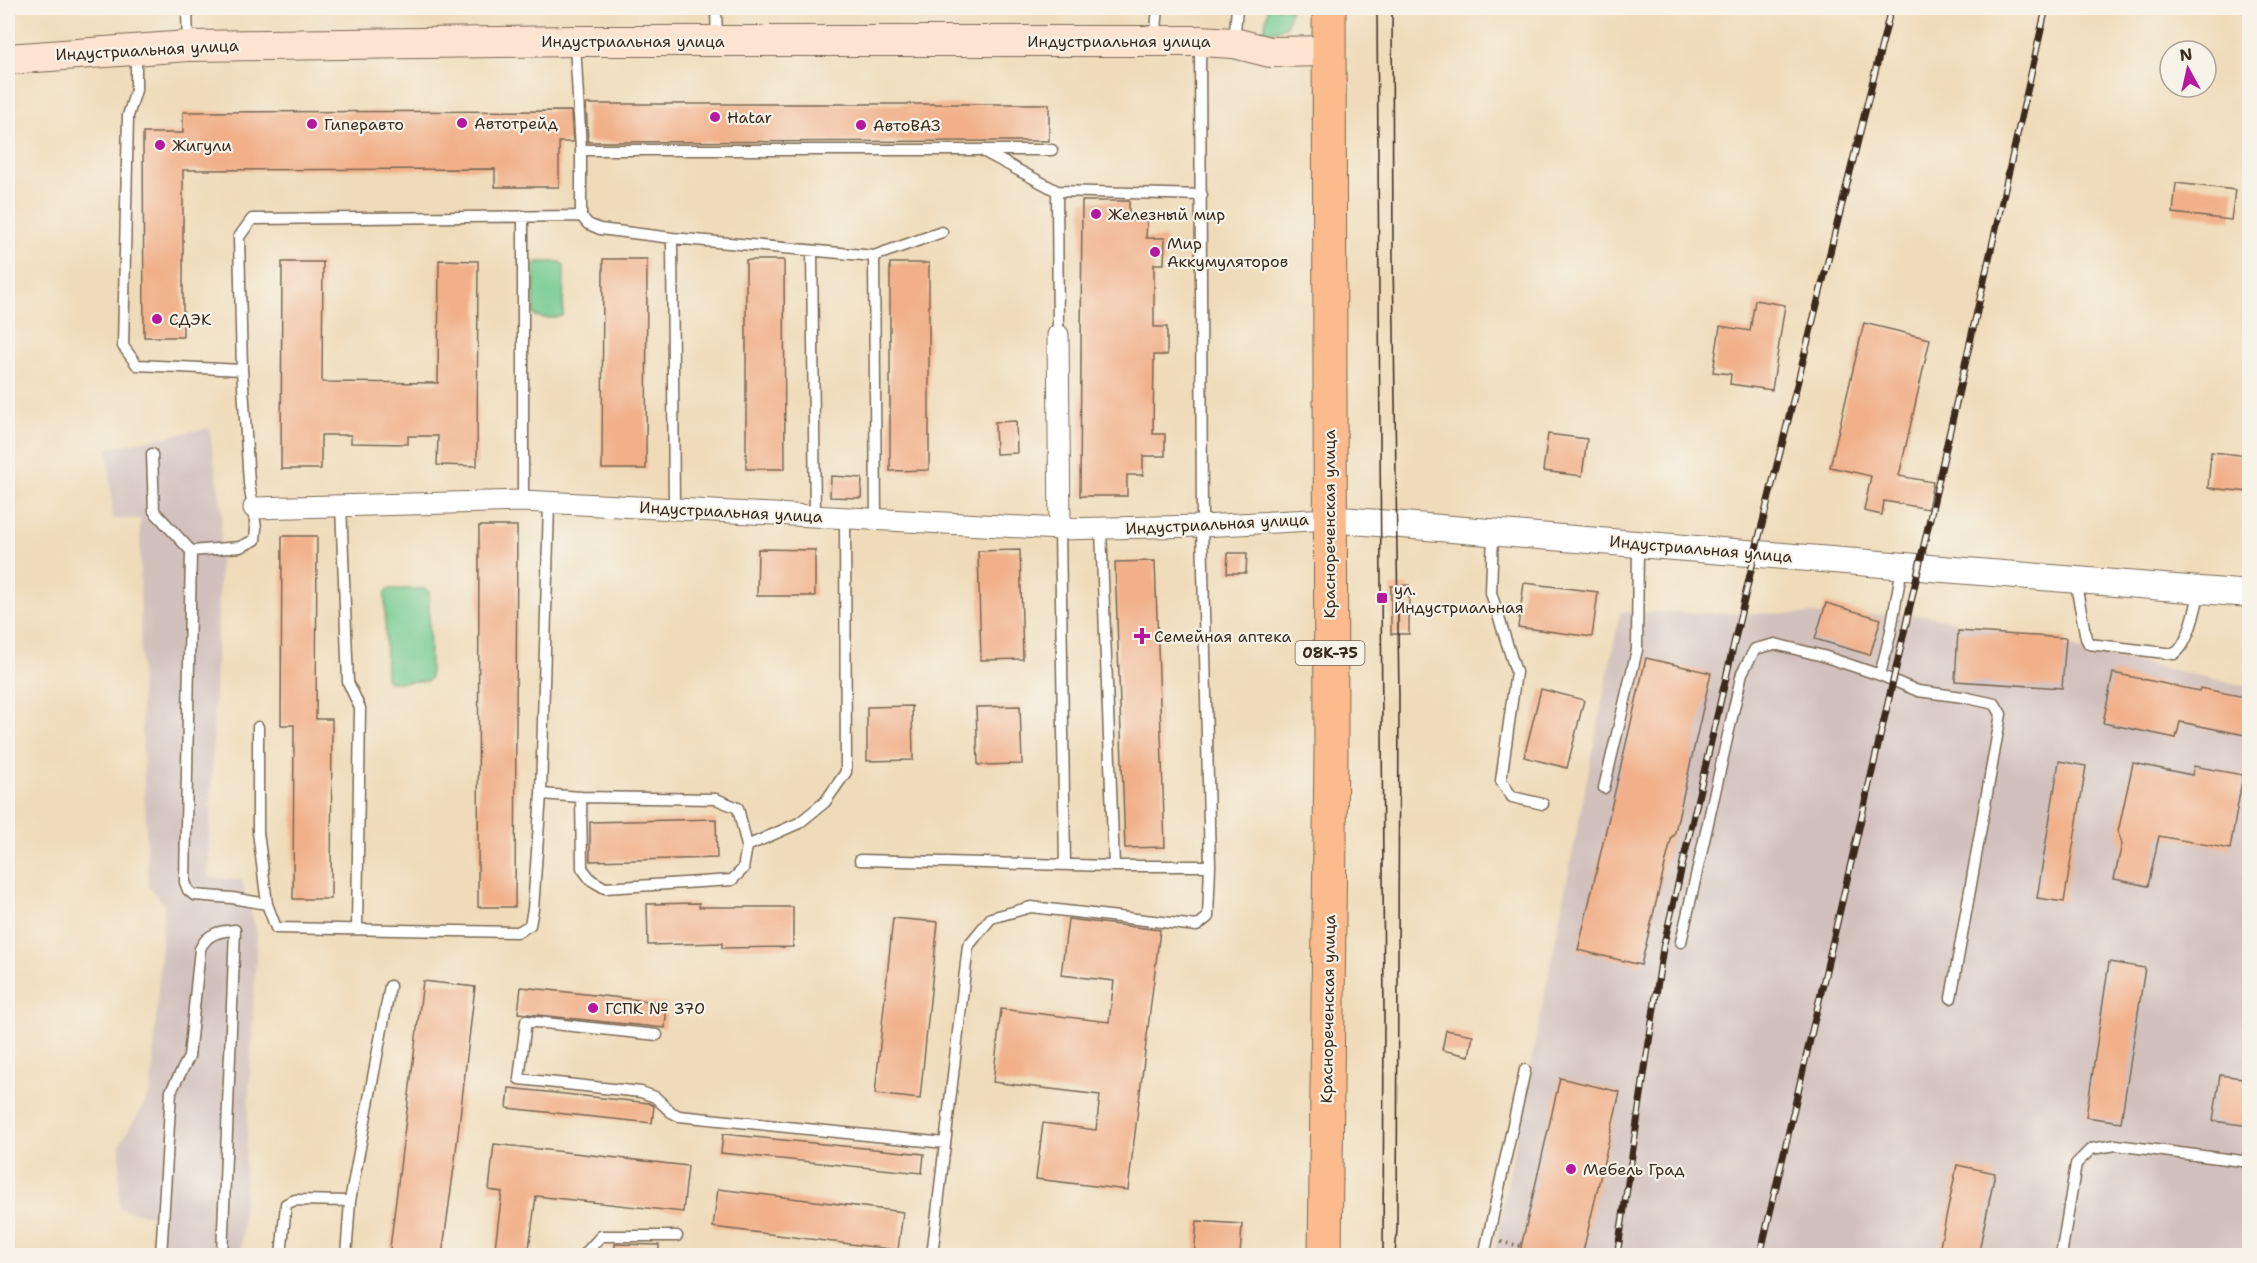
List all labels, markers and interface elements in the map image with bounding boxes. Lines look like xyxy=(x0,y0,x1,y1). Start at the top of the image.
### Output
street label: Индустриальная улица xyxy=(541,31,725,52)
street label: Индустриальная улица xyxy=(1027,31,1211,52)
street label: Индустриальная улица xyxy=(55,35,239,65)
north arrow xyxy=(2158,39,2218,99)
text: N xyxy=(2178,43,2194,66)
place label: Hatar xyxy=(727,107,772,128)
marker: Hatar xyxy=(708,110,722,124)
place label: Автотрейд xyxy=(474,113,558,134)
place label: Гиперавто xyxy=(324,114,404,135)
place label: АвтоВАЗ xyxy=(873,115,941,136)
marker: Автотрейд xyxy=(455,116,469,130)
marker: Гиперавто xyxy=(305,117,319,131)
marker: АвтоВАЗ xyxy=(854,118,868,132)
place label: Жигули xyxy=(172,135,232,156)
marker: Жигули xyxy=(153,138,167,152)
place label: Железный мир xyxy=(1108,204,1225,225)
marker: Железный мир xyxy=(1089,207,1103,221)
place label: Мир Аккумуляторов xyxy=(1167,233,1288,272)
marker: Мир Аккумуляторов xyxy=(1148,245,1162,259)
place label: СДЭК xyxy=(169,309,212,330)
marker: СДЭК xyxy=(150,312,164,326)
street label: Краснореченская улица xyxy=(1319,430,1340,618)
street label: Индустриальная улица xyxy=(639,497,823,527)
street label: Индустриальная улица xyxy=(1125,509,1309,539)
street label: Индустриальная улица xyxy=(1609,531,1793,567)
place label: ул. Индустриальная xyxy=(1394,579,1524,618)
marker: ул. Индустриальная xyxy=(1375,591,1389,605)
place label: Семейная аптека xyxy=(1154,626,1291,647)
marker: Семейная аптека xyxy=(1135,629,1149,643)
road number: 08К-75 xyxy=(1296,641,1364,665)
street label: Краснореченская улица xyxy=(1316,914,1340,1104)
place label: ГСПК № 370 xyxy=(605,998,705,1019)
marker: ГСПК № 370 xyxy=(586,1001,600,1015)
place label: Мебель Град xyxy=(1583,1159,1685,1180)
marker: Мебель Град xyxy=(1564,1162,1578,1176)

